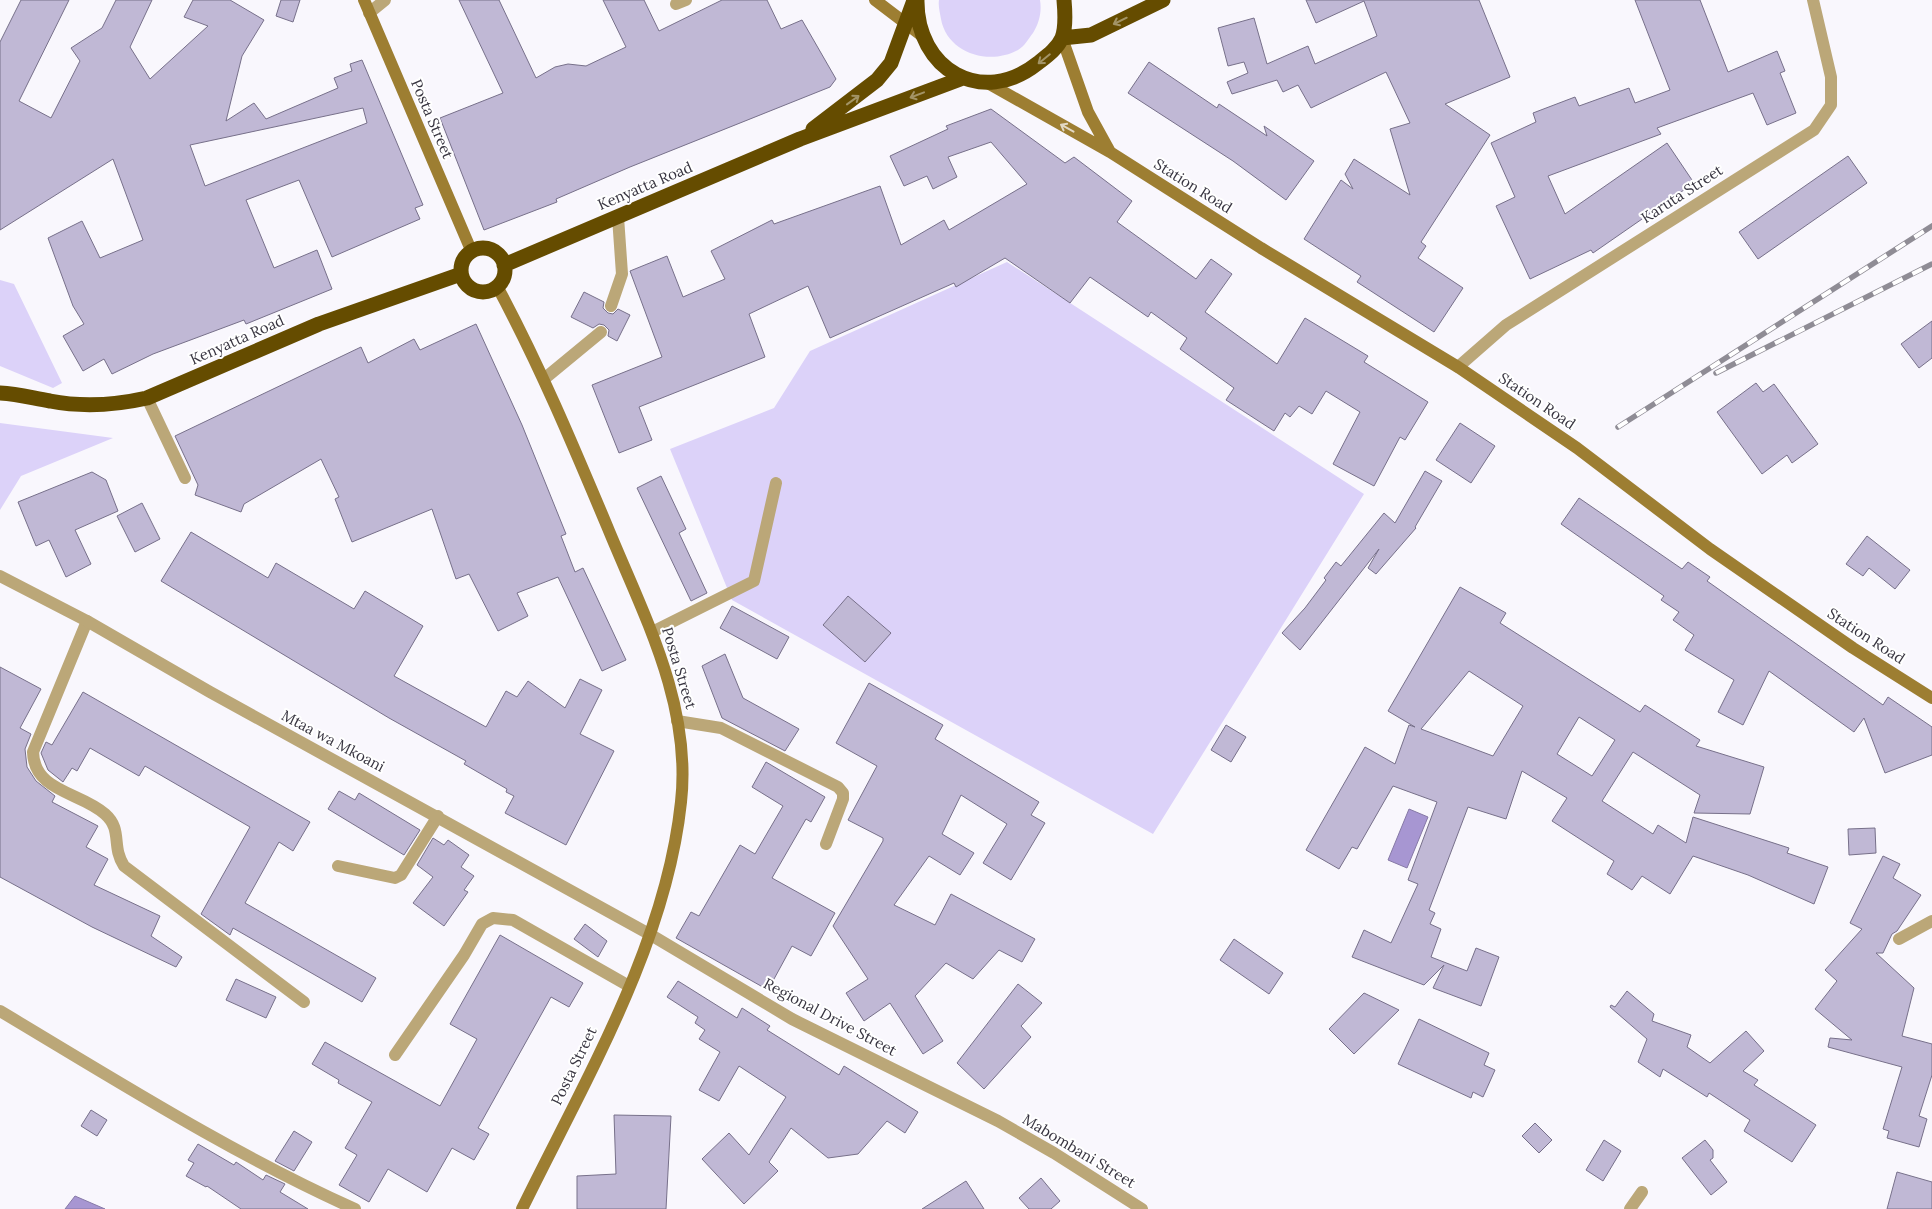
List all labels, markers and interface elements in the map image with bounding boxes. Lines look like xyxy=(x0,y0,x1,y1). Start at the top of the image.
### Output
one-way arrow xyxy=(1112,17,1127,27)
one-way arrow xyxy=(1038,53,1051,64)
street label: Posta Street xyxy=(407,76,458,162)
one-way arrow xyxy=(910,91,925,100)
one-way arrow xyxy=(846,95,860,105)
one-way arrow xyxy=(1060,123,1075,133)
street label: Station Road xyxy=(1151,154,1236,217)
street label: Kenyatta Road xyxy=(595,157,695,214)
street label: Karuta Street xyxy=(1637,160,1726,227)
street label: Kenyatta Road xyxy=(187,310,287,369)
street label: Station Road xyxy=(1495,368,1579,433)
street label: Station Road xyxy=(1824,604,1909,668)
street label: Posta Street xyxy=(658,625,701,711)
street label: Mtaa wa Mkoani xyxy=(278,705,388,776)
street label: Regional Drive Street xyxy=(760,973,900,1060)
street label: Posta Street xyxy=(546,1023,601,1108)
street label: Mabombani Street xyxy=(1019,1109,1139,1192)

